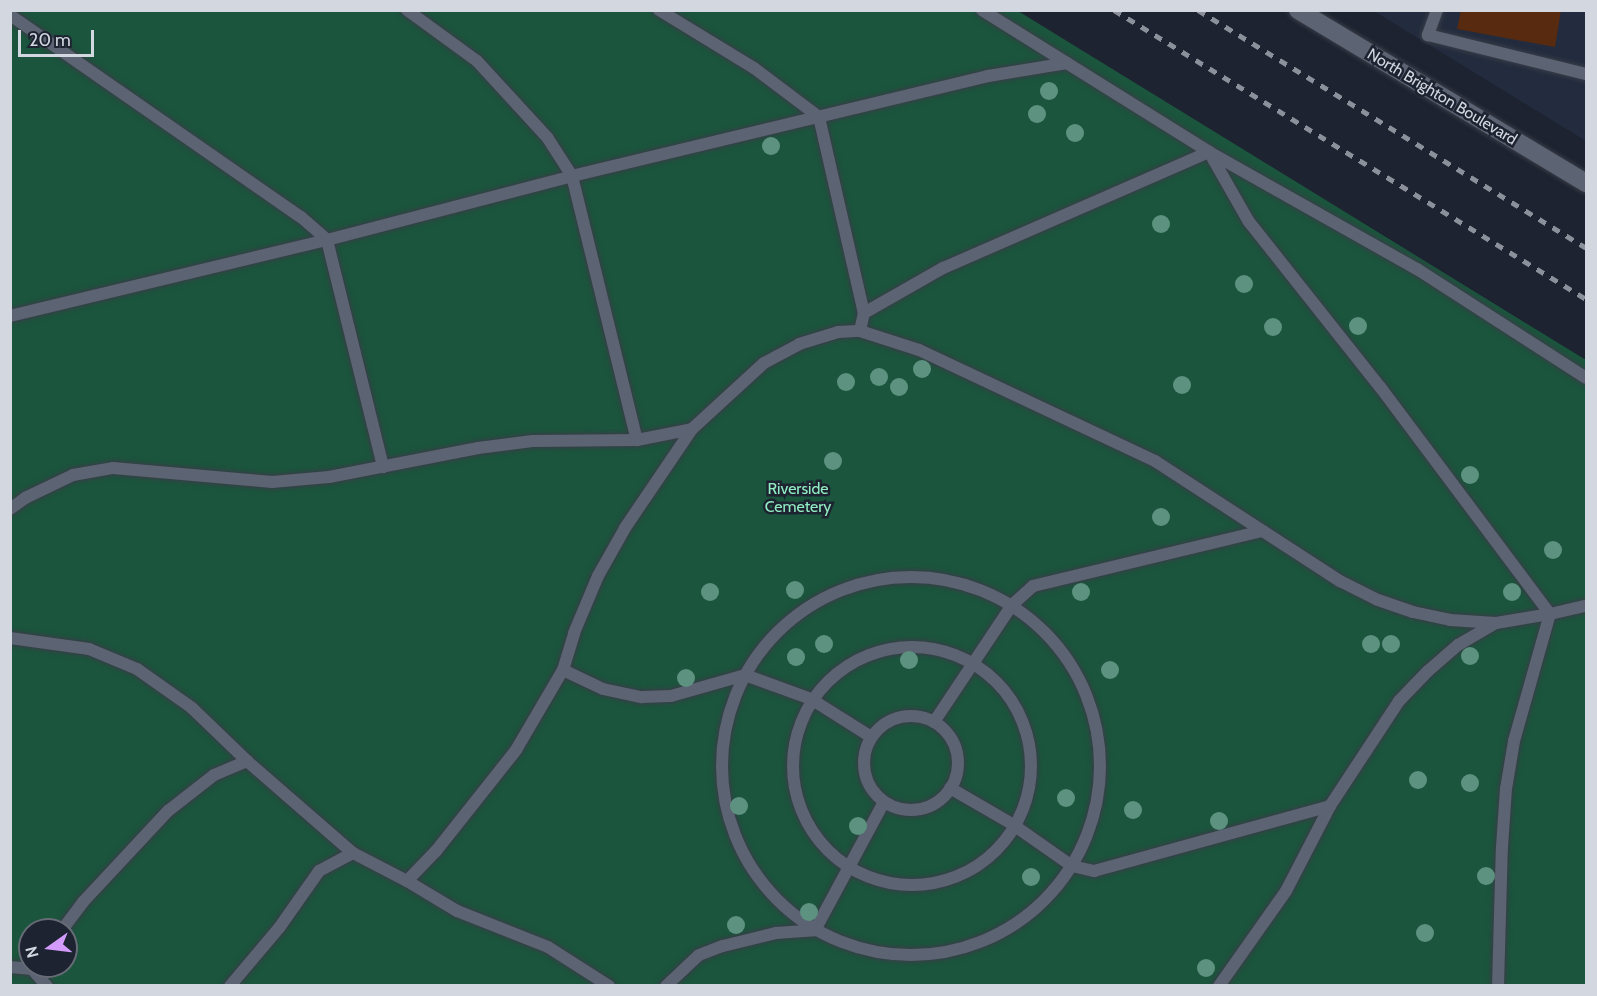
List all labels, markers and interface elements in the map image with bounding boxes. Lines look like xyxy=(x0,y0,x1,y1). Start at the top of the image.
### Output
scale bar xyxy=(21,18,98,56)
text: 20 m xyxy=(29,29,71,51)
street label: North Brighton Boulevard xyxy=(1364,45,1520,149)
park label: Riverside Cemetery xyxy=(765,479,831,517)
north arrow xyxy=(18,918,78,978)
text: N xyxy=(21,944,43,960)

